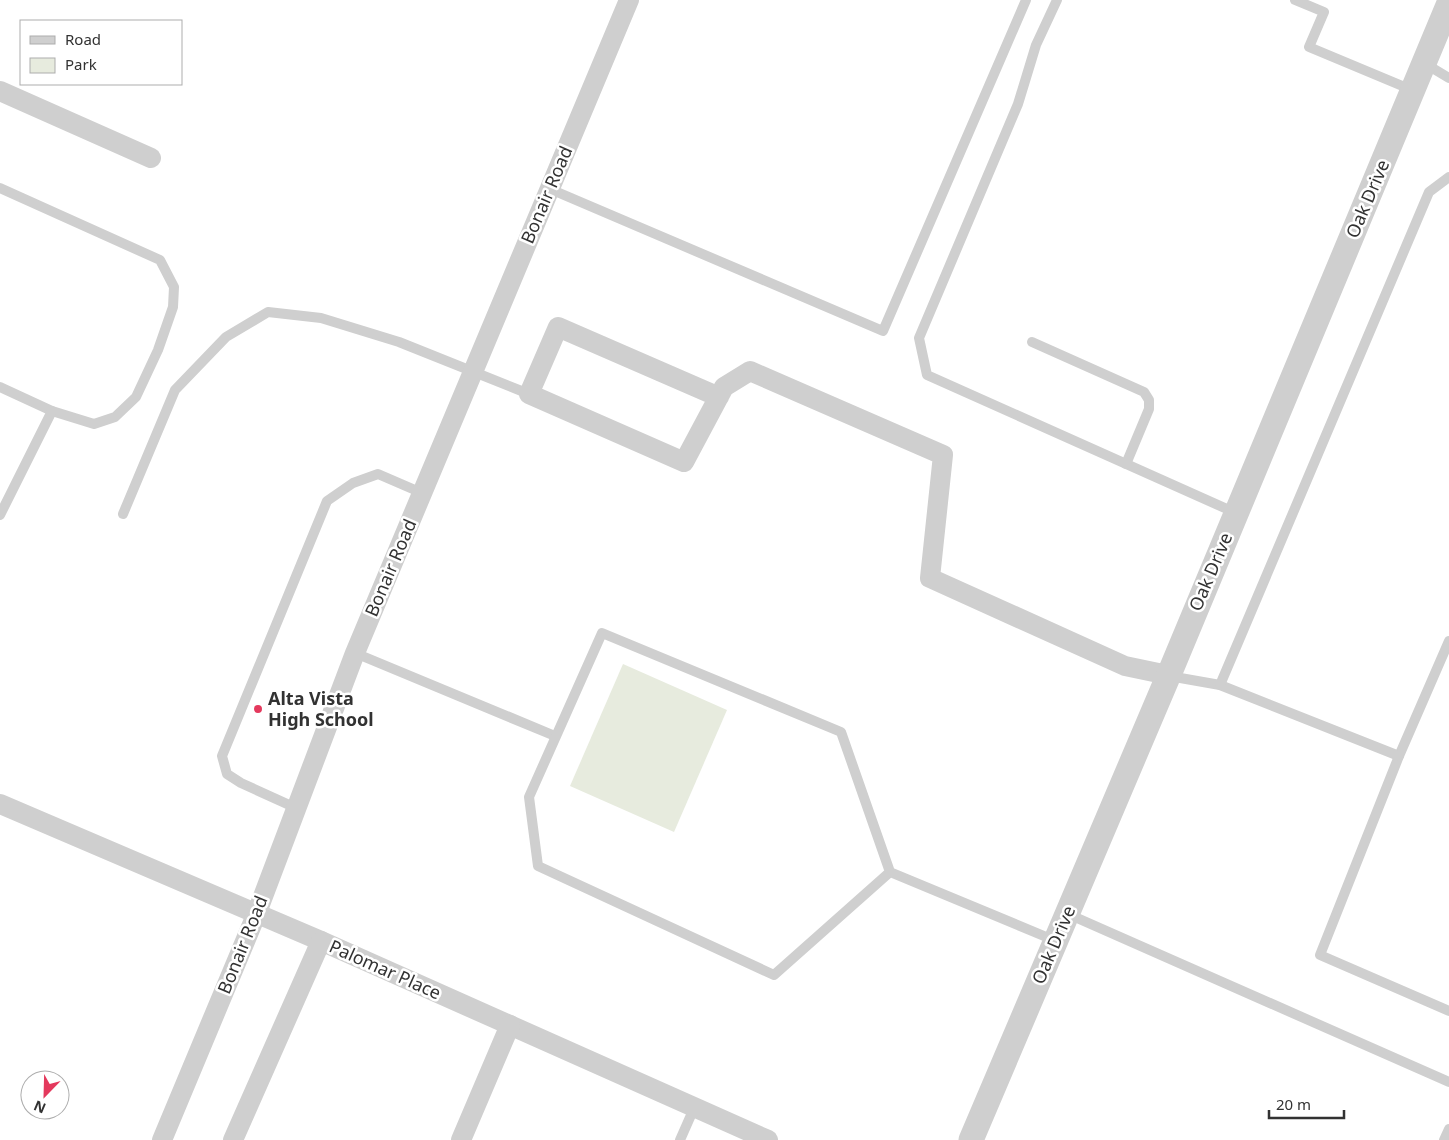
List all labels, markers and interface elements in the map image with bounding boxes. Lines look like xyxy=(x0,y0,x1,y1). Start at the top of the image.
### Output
legend xyxy=(20,20,182,85)
text: Road xyxy=(65,29,101,49)
text: Park xyxy=(65,54,97,74)
street label: Bonair Road xyxy=(515,142,577,247)
street label: Oak Drive xyxy=(1340,156,1394,241)
street label: Bonair Road xyxy=(359,515,421,620)
street label: Oak Drive xyxy=(1183,529,1237,614)
place label: Alta Vista High School xyxy=(268,686,374,731)
marker: Alta Vista High School xyxy=(252,703,264,715)
street label: Bonair Road xyxy=(211,892,273,997)
street label: Oak Drive xyxy=(1026,902,1080,987)
street label: Palomar Place xyxy=(326,934,445,1004)
north arrow xyxy=(20,1070,70,1120)
scale bar xyxy=(1269,1088,1344,1120)
text: 20 m xyxy=(1276,1094,1311,1114)
text: N xyxy=(31,1096,49,1118)

